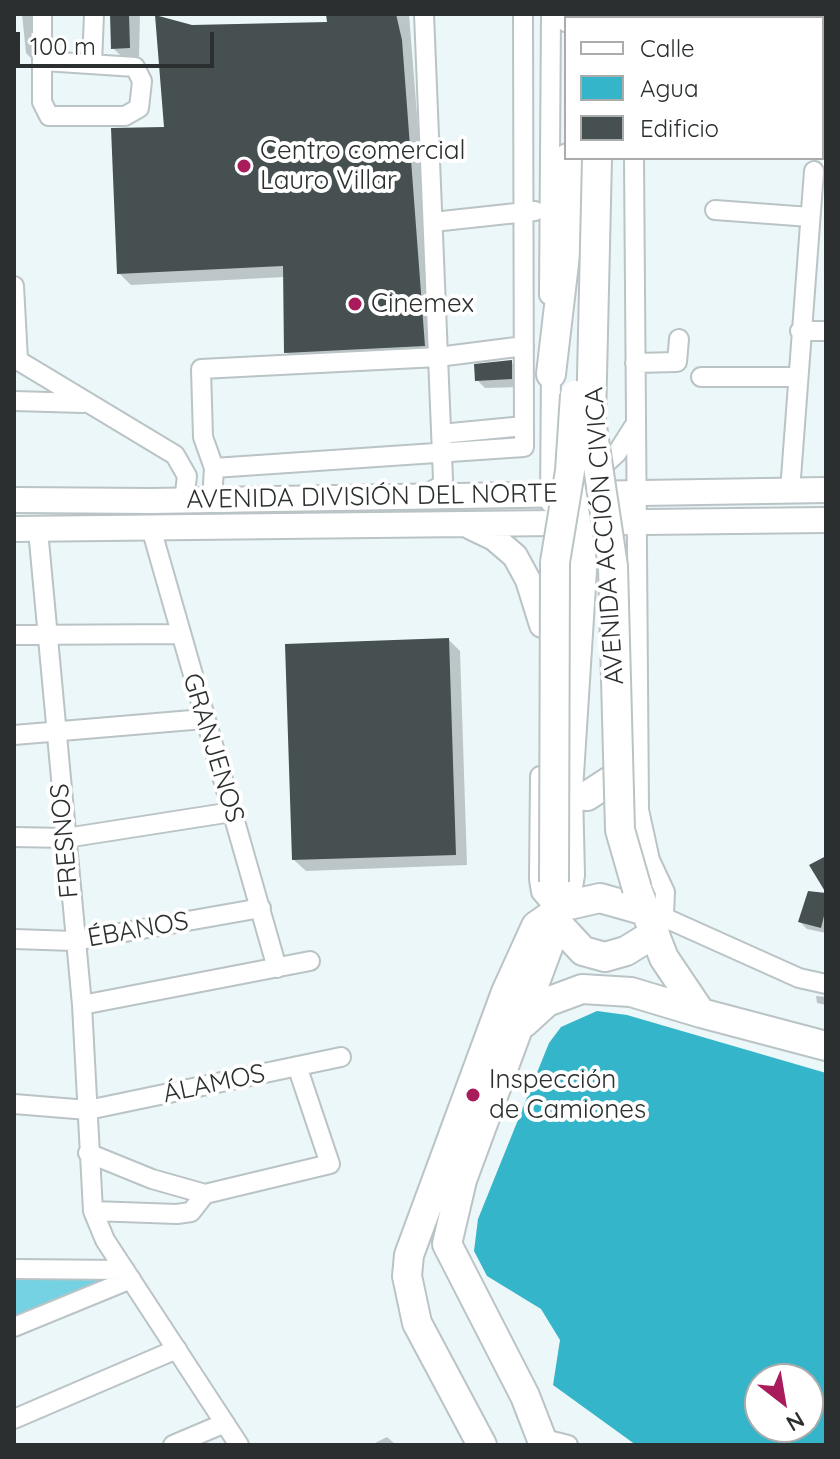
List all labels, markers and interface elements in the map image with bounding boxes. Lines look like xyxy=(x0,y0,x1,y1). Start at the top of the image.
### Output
scale bar xyxy=(20,16,218,66)
legend xyxy=(564,16,824,160)
text: 100 m xyxy=(30,31,96,61)
text: Calle xyxy=(640,33,695,63)
text: Agua xyxy=(640,73,699,103)
text: Edificio xyxy=(640,113,719,143)
place label: Centro comercial Lauro Villar xyxy=(260,135,466,196)
marker: Centro comercial Lauro Villar xyxy=(235,157,253,175)
place label: Cinemex xyxy=(371,288,474,320)
marker: Cinemex xyxy=(346,295,364,313)
street label: AVENIDA ACCIÓN CIVICA xyxy=(579,386,631,686)
street label: AVENIDA DIVISIÓN DEL NORTE xyxy=(186,478,558,516)
street label: GRANJENOS xyxy=(176,670,250,826)
street label: FRESNOS xyxy=(44,782,86,900)
street label: ÉBANOS xyxy=(85,906,191,954)
street label: ÁLAMOS xyxy=(160,1058,268,1110)
place label: Inspección de Camiones xyxy=(489,1064,646,1126)
marker: Inspección de Camiones xyxy=(464,1086,482,1104)
north arrow xyxy=(744,1363,824,1443)
text: N xyxy=(781,1406,809,1438)

